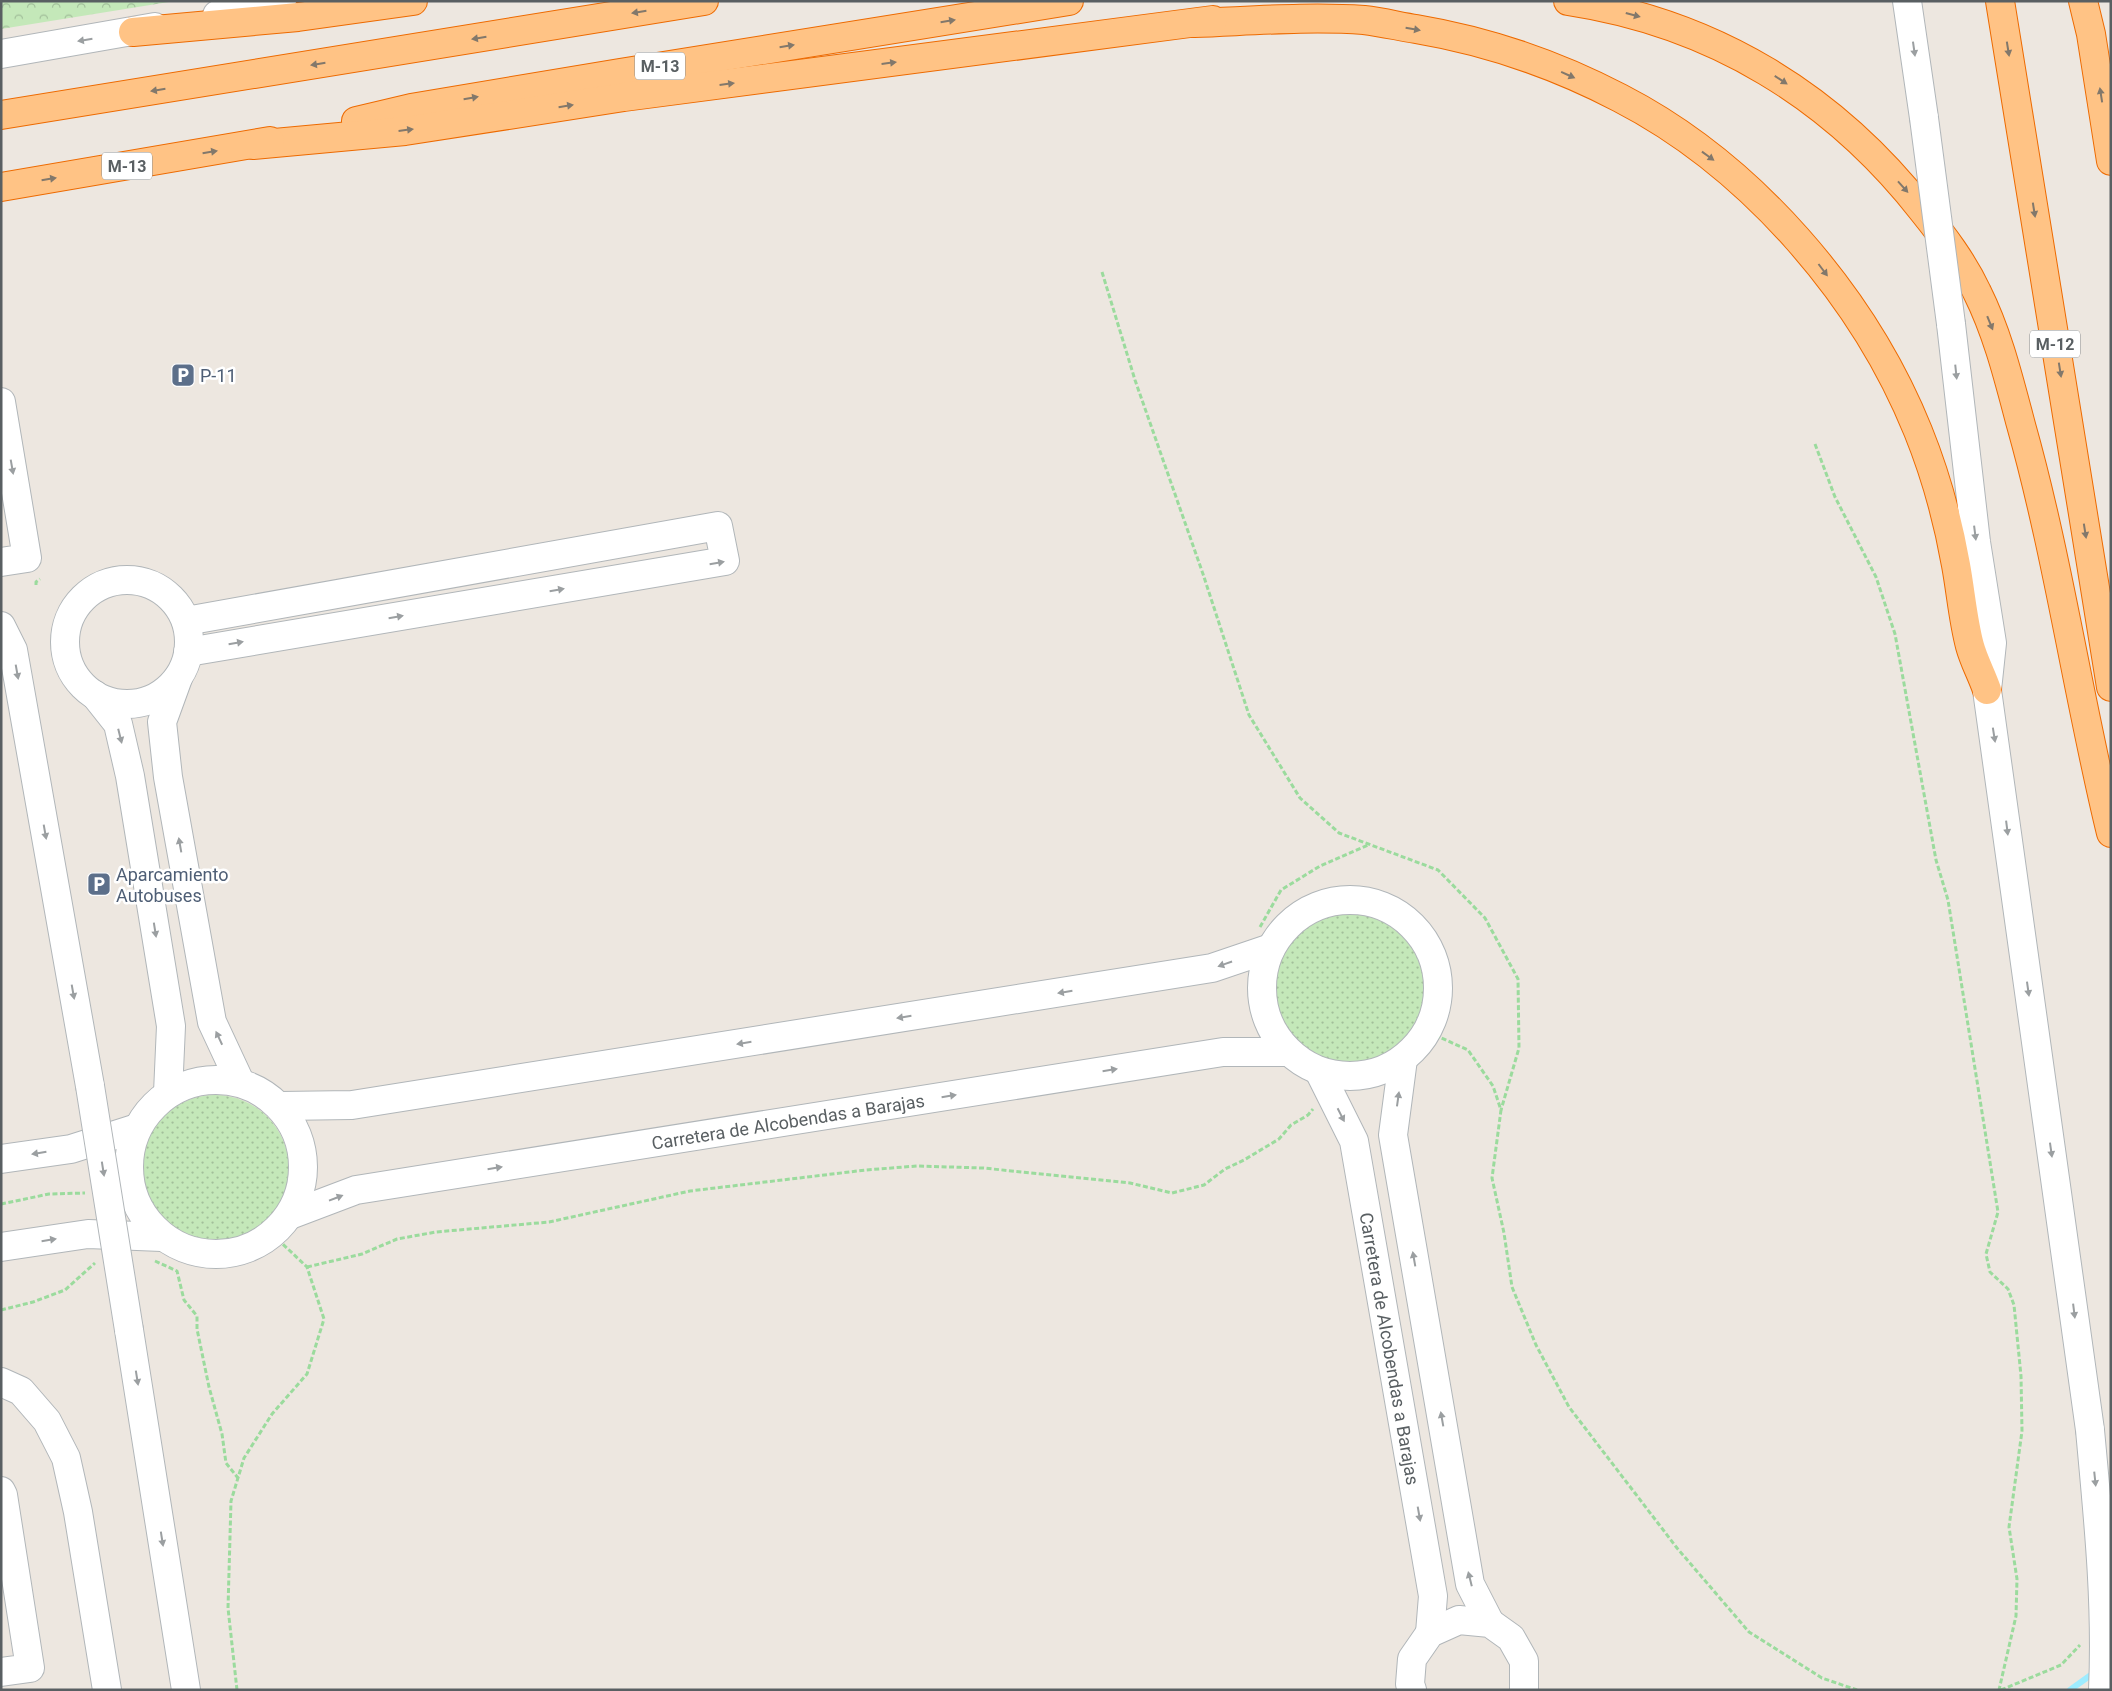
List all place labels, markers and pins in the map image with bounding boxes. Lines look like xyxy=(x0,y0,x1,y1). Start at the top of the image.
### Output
parking icon: P-11 xyxy=(170,362,196,388)
place label: P-11 xyxy=(200,365,237,386)
place label: Aparcamiento Autobuses xyxy=(116,864,228,906)
parking icon: Aparcamiento Autobuses xyxy=(86,871,112,897)

